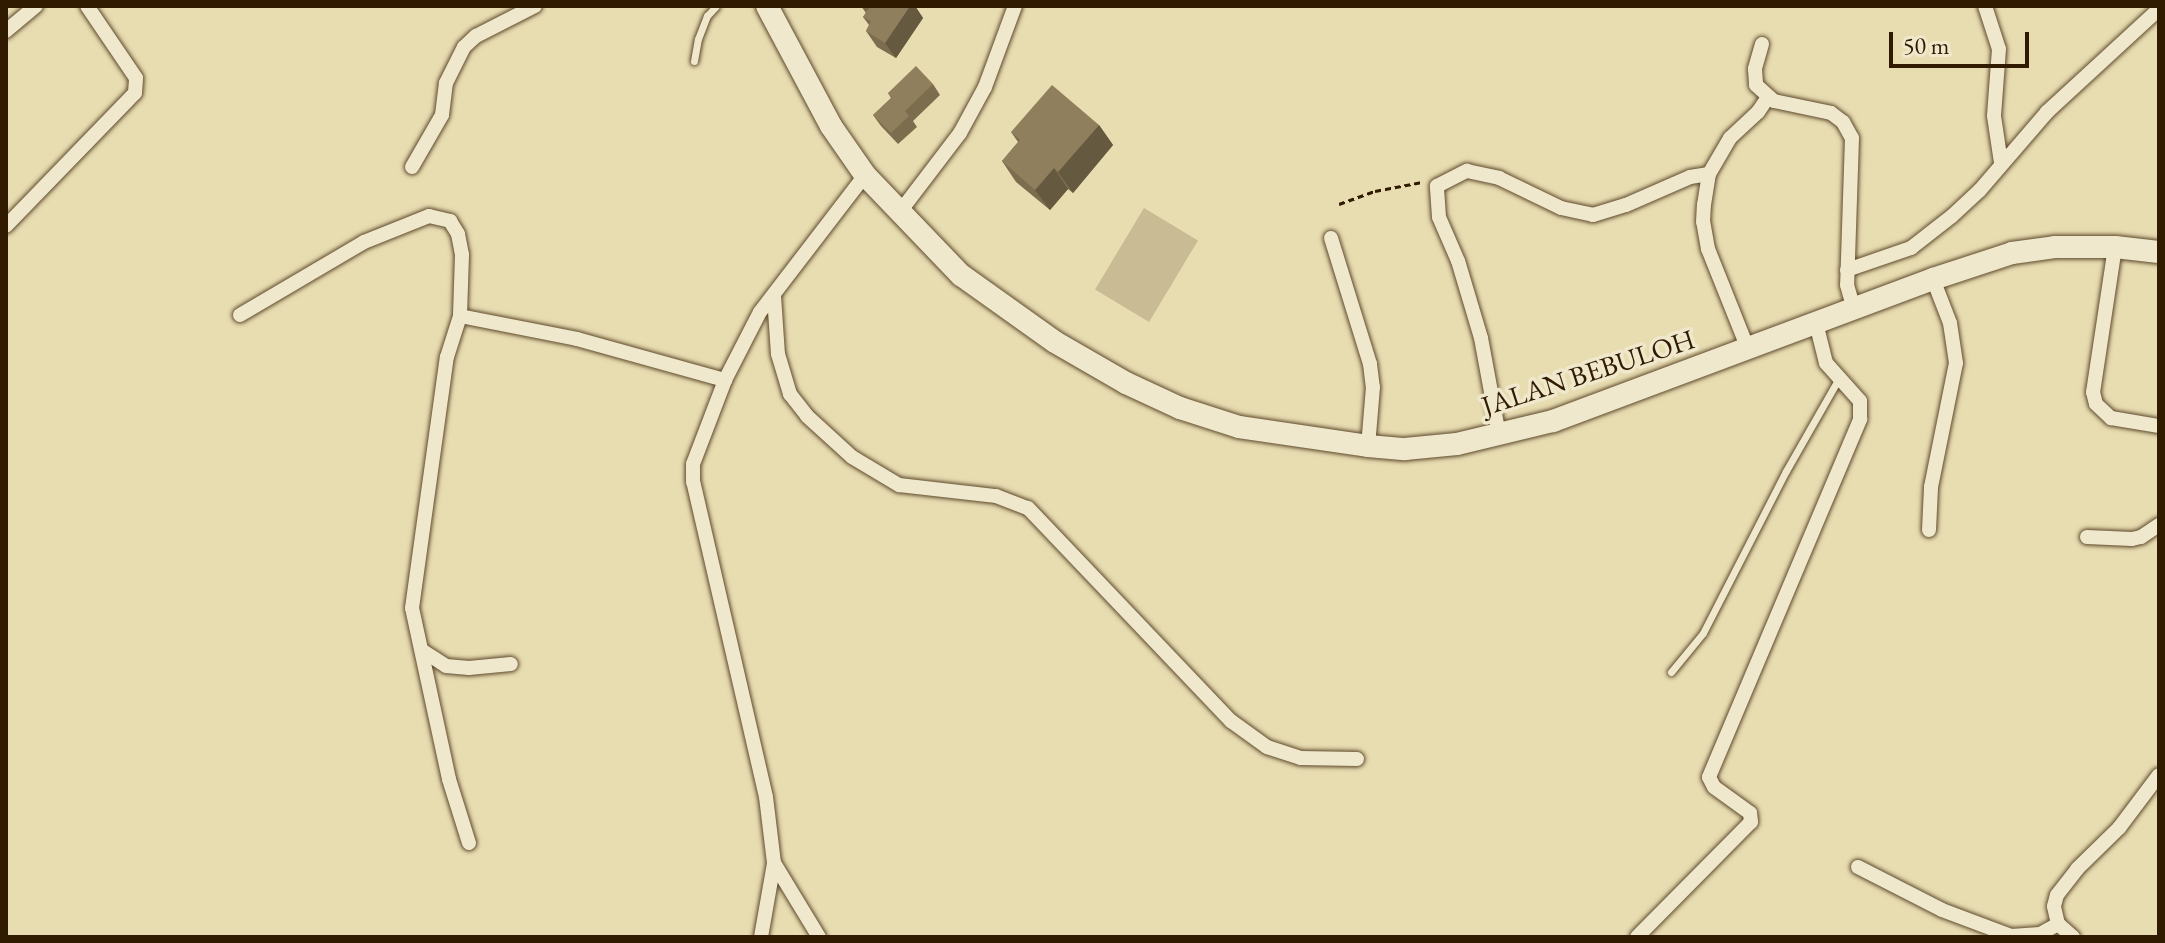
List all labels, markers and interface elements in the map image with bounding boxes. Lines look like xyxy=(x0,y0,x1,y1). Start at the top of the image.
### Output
scale bar xyxy=(1893,16,2033,66)
text: 50 m xyxy=(1903,30,1950,61)
street label: JALAN BEBULOH xyxy=(1477,322,1699,422)

